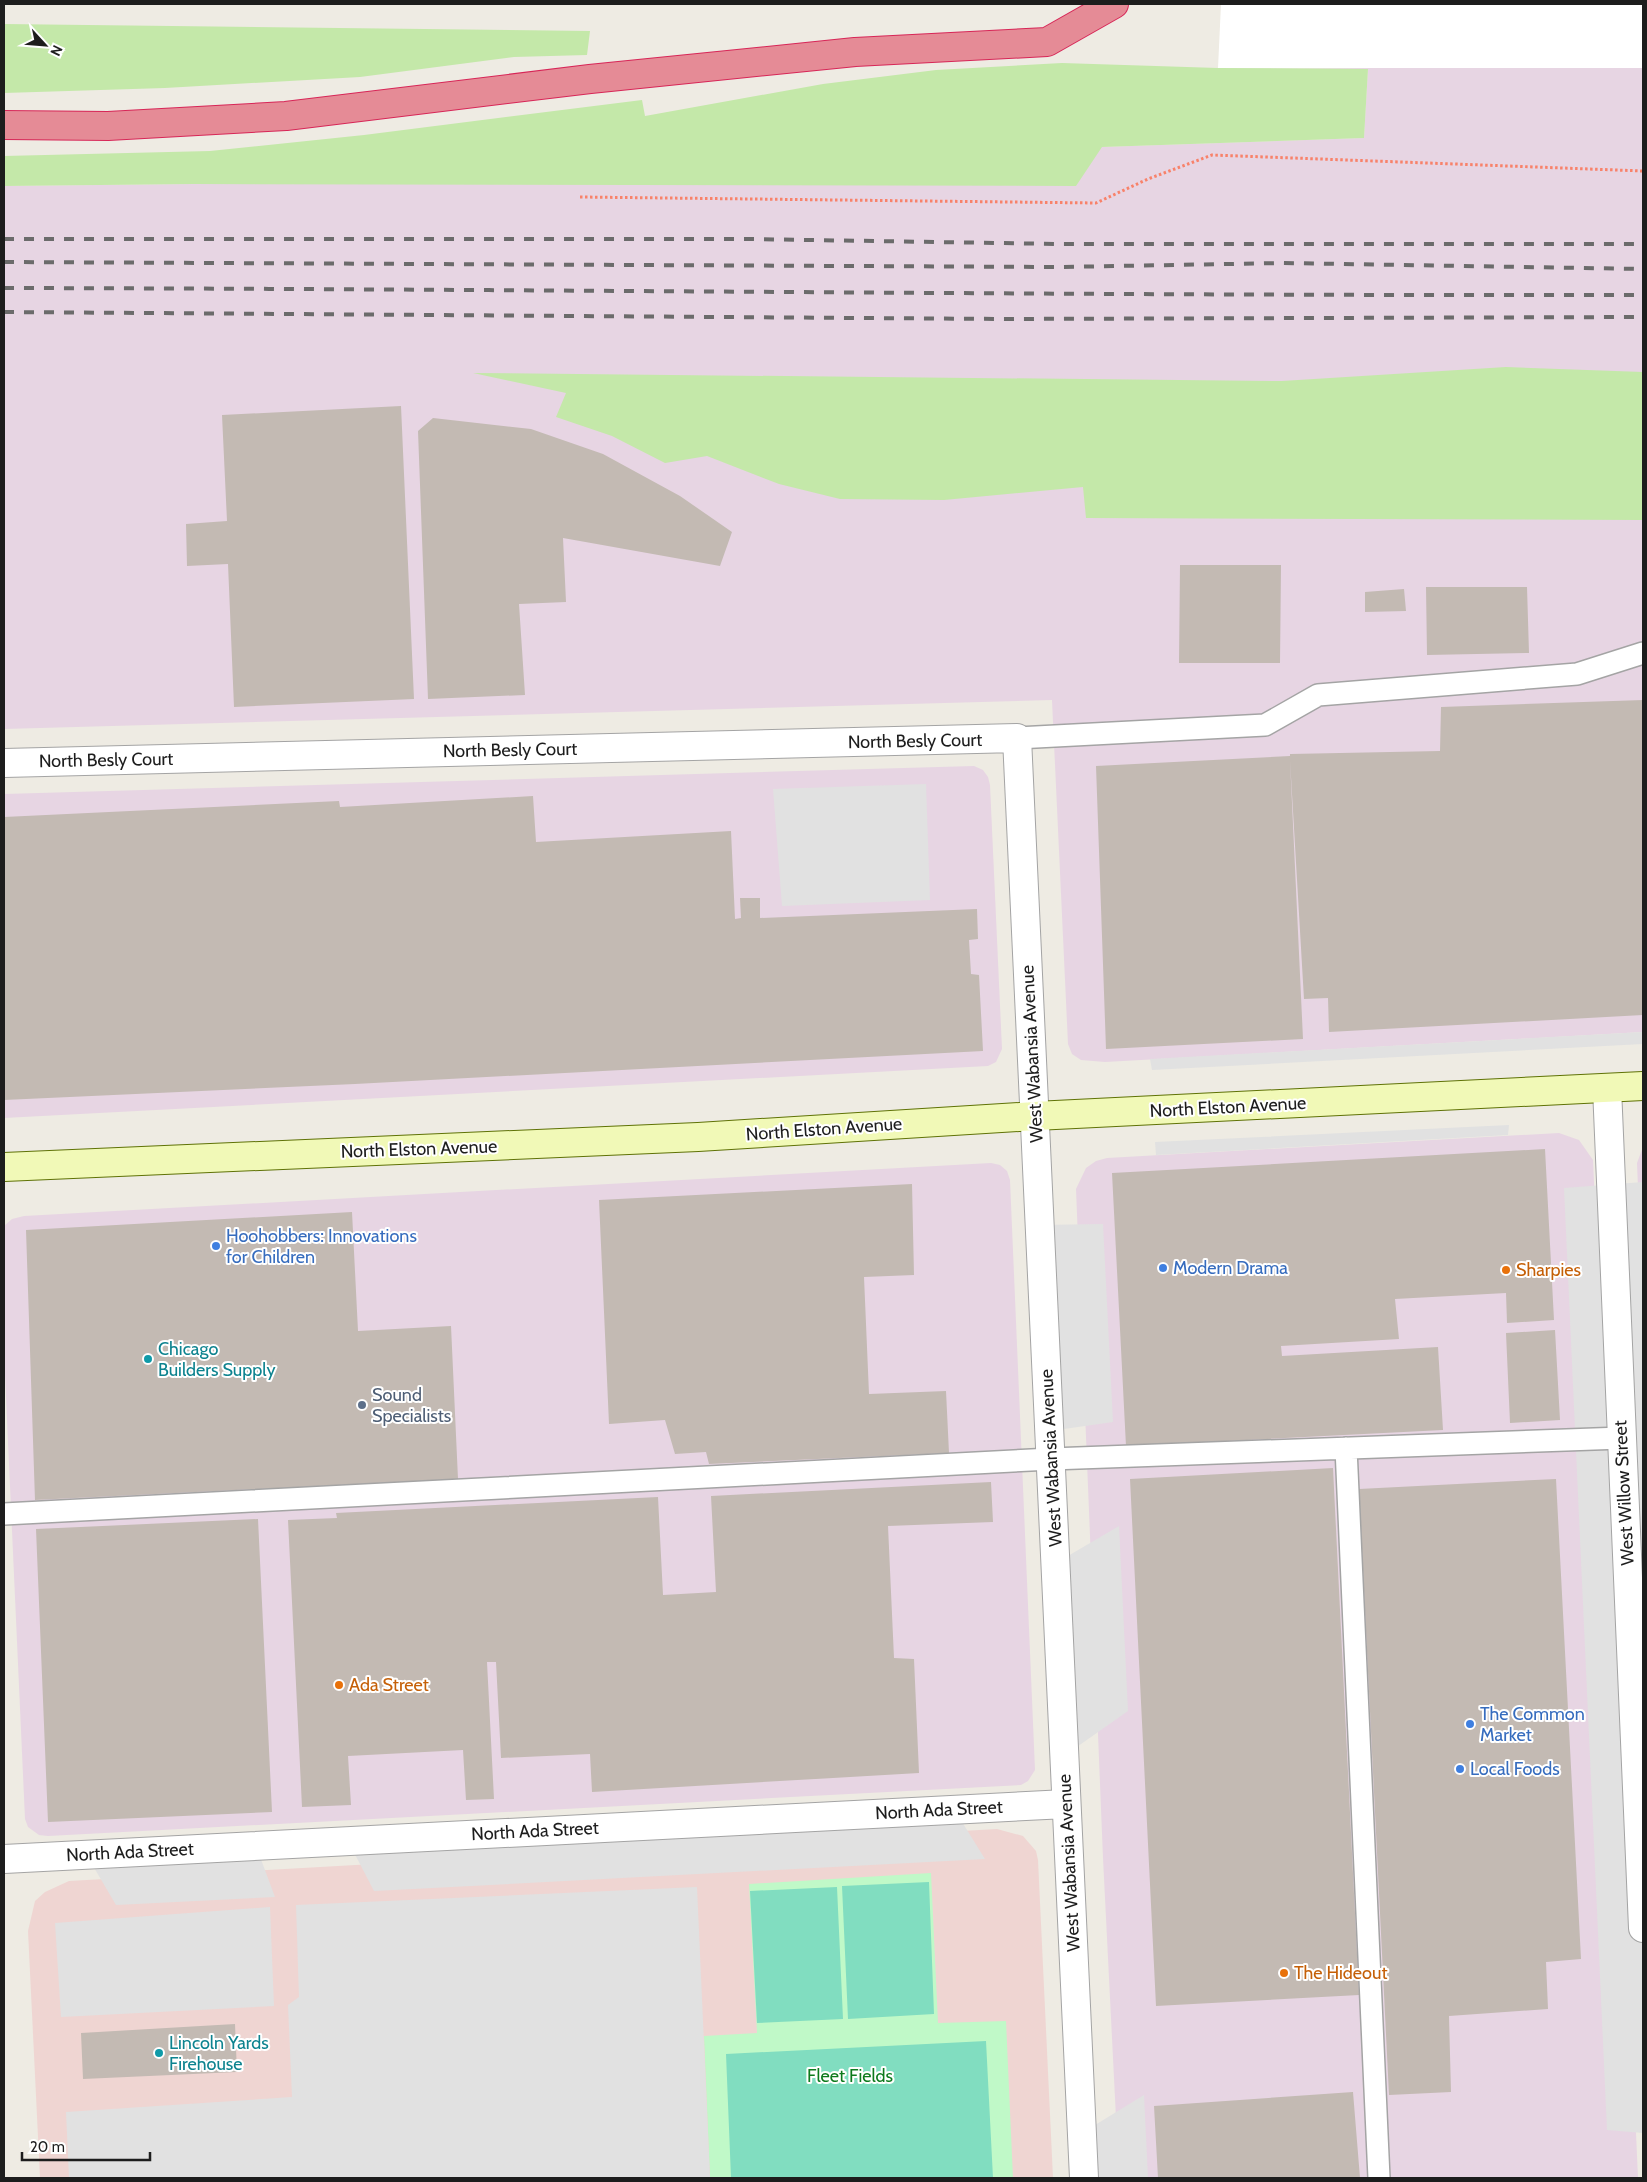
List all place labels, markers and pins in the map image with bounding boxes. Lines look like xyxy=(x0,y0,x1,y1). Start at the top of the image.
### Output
place label: Hoohobbers: Innovations for Children xyxy=(226,1225,417,1268)
marker: Hoohobbers: Innovations for Children xyxy=(210,1240,222,1252)
place label: Modern Drama xyxy=(1173,1257,1288,1279)
place label: Sharpies xyxy=(1516,1259,1581,1281)
marker: Modern Drama xyxy=(1157,1262,1169,1274)
marker: Sharpies xyxy=(1500,1264,1512,1276)
place label: Chicago Builders Supply xyxy=(158,1338,276,1381)
marker: Chicago Builders Supply xyxy=(142,1353,154,1365)
place label: Sound Specialists xyxy=(372,1384,451,1427)
marker: Sound Specialists xyxy=(356,1399,368,1411)
place label: Ada Street xyxy=(349,1674,429,1696)
marker: Ada Street xyxy=(333,1679,345,1691)
place label: The Common Market xyxy=(1480,1703,1585,1746)
marker: The Common Market xyxy=(1464,1718,1476,1730)
place label: Local Foods xyxy=(1470,1758,1560,1780)
marker: Local Foods xyxy=(1454,1763,1466,1775)
place label: The Hideout xyxy=(1294,1962,1387,1984)
marker: The Hideout xyxy=(1278,1967,1290,1979)
place label: Lincoln Yards Firehouse xyxy=(169,2032,269,2075)
marker: Lincoln Yards Firehouse xyxy=(153,2047,165,2059)

